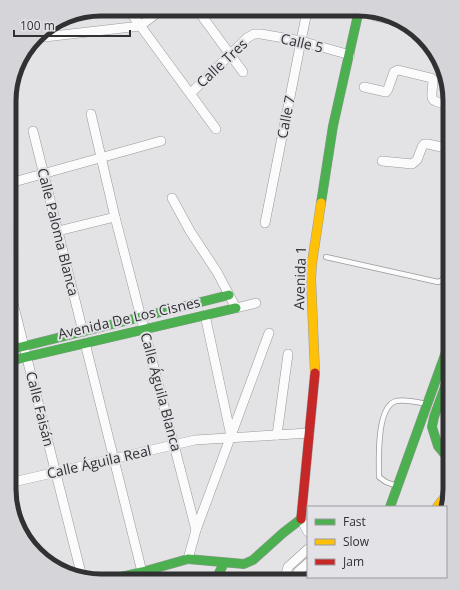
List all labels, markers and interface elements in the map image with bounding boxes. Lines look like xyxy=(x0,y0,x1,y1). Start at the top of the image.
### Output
scale bar xyxy=(14,12,130,38)
text: 100 m xyxy=(20,17,55,34)
street label: Calle 5 xyxy=(279,28,325,57)
street label: Calle Tres xyxy=(192,34,251,91)
street label: Calle 7 xyxy=(272,94,299,140)
street label: Calle Paloma Blanca xyxy=(33,166,84,298)
street label: Avenida 1 xyxy=(289,246,310,310)
street label: Avenida De Los Cisnes xyxy=(56,292,202,343)
street label: Calle Águila Blanca xyxy=(137,330,186,453)
street label: Calle Faisán xyxy=(22,369,59,448)
street label: Calle Águila Real xyxy=(45,440,153,483)
legend xyxy=(307,506,447,578)
text: Fast xyxy=(343,513,366,530)
text: Slow xyxy=(343,533,370,550)
text: Jam xyxy=(342,553,364,570)

